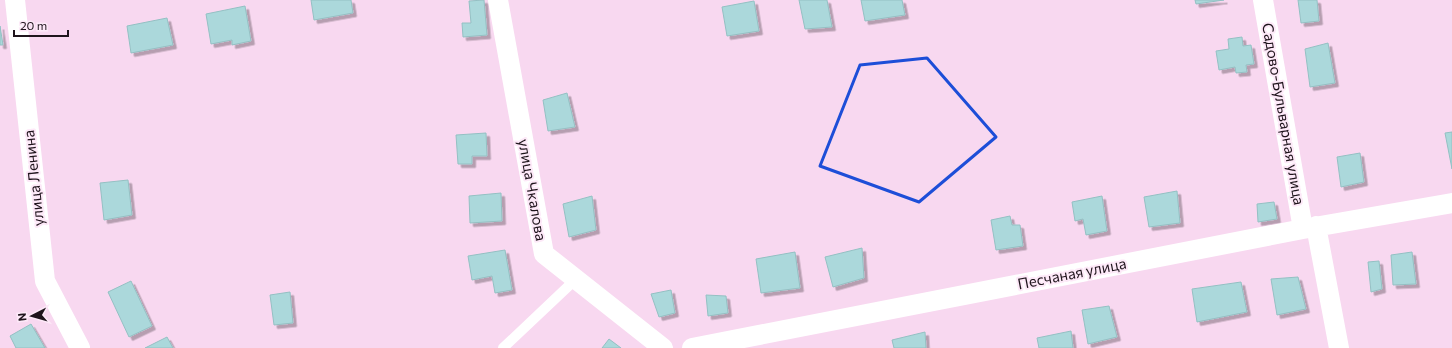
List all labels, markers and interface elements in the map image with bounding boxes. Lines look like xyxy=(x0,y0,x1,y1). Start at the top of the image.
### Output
scale bar xyxy=(14,12,68,38)
text: 20 m xyxy=(20,18,47,32)
street label: Садово-Бульварная улица xyxy=(1259,21,1309,206)
street label: улица Ленина xyxy=(19,129,47,227)
street label: улица Чкалова xyxy=(515,137,551,242)
street label: Песчаная улица xyxy=(1016,254,1128,292)
north arrow xyxy=(12,296,52,336)
text: N xyxy=(15,312,28,322)

